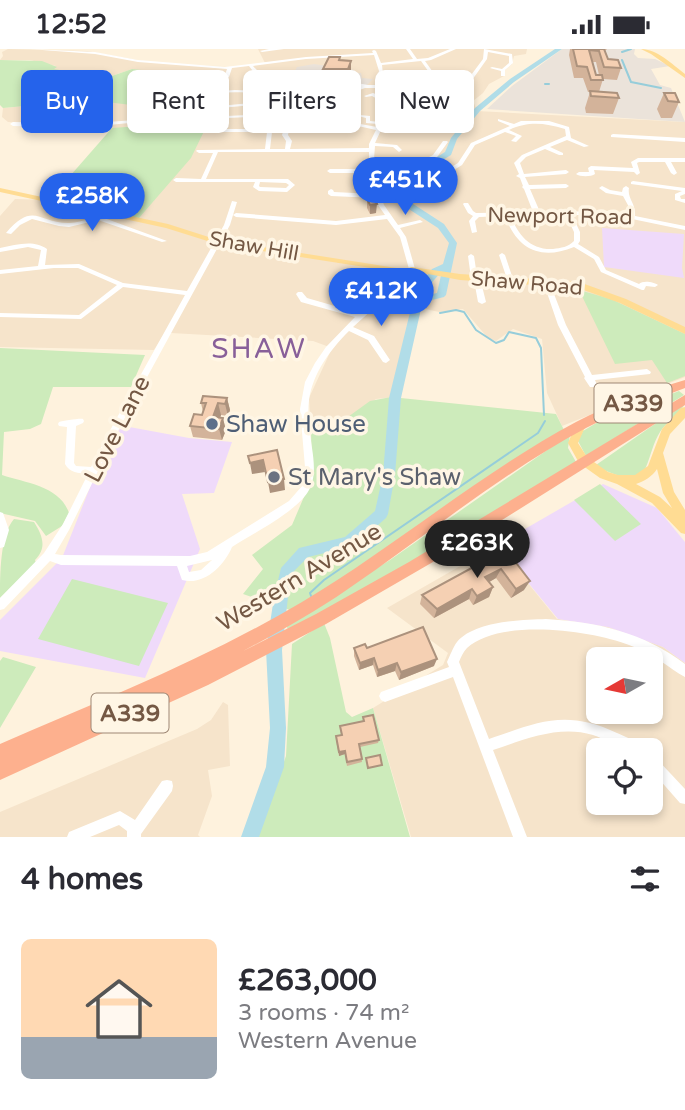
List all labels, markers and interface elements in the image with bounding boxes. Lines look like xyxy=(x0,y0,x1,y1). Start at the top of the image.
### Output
text: 12:52 xyxy=(35,9,107,40)
chip: Buy xyxy=(21,70,113,133)
chip: Rent xyxy=(127,70,229,133)
chip: Filters xyxy=(243,70,361,133)
chip: New xyxy=(375,70,474,133)
pin: £451K xyxy=(356,157,454,217)
text: £451K xyxy=(369,166,441,194)
pin: £258K xyxy=(43,173,141,233)
text: £258K xyxy=(56,182,128,210)
street label: Newport Road xyxy=(487,203,633,230)
street label: Shaw Hill xyxy=(207,226,301,267)
street label: Shaw Road xyxy=(470,266,584,301)
pin: £412K xyxy=(332,268,430,328)
text: £412K xyxy=(345,277,417,305)
district label: SHAW xyxy=(211,332,307,366)
street label: Love Lane xyxy=(78,371,157,488)
road number: A339 xyxy=(594,383,672,423)
place label: Shaw House xyxy=(226,410,366,439)
marker: Shaw House xyxy=(204,416,220,432)
place label: St Mary's Shaw xyxy=(288,463,461,492)
marker: St Mary's Shaw xyxy=(266,469,282,485)
street label: Western Avenue xyxy=(212,517,387,638)
pin: £263K xyxy=(428,521,526,580)
text: £263K xyxy=(441,529,513,557)
north arrow xyxy=(586,647,663,725)
map controls xyxy=(586,647,663,815)
road number: A339 xyxy=(92,693,168,733)
button: locate xyxy=(586,738,663,815)
icon: filters xyxy=(626,860,664,898)
text: 4 homes xyxy=(21,861,143,898)
text: £263,000 xyxy=(238,962,377,999)
icon: home xyxy=(77,967,161,1051)
text: 3 rooms · 74 m² xyxy=(238,999,409,1027)
text: Western Avenue xyxy=(238,1027,417,1055)

